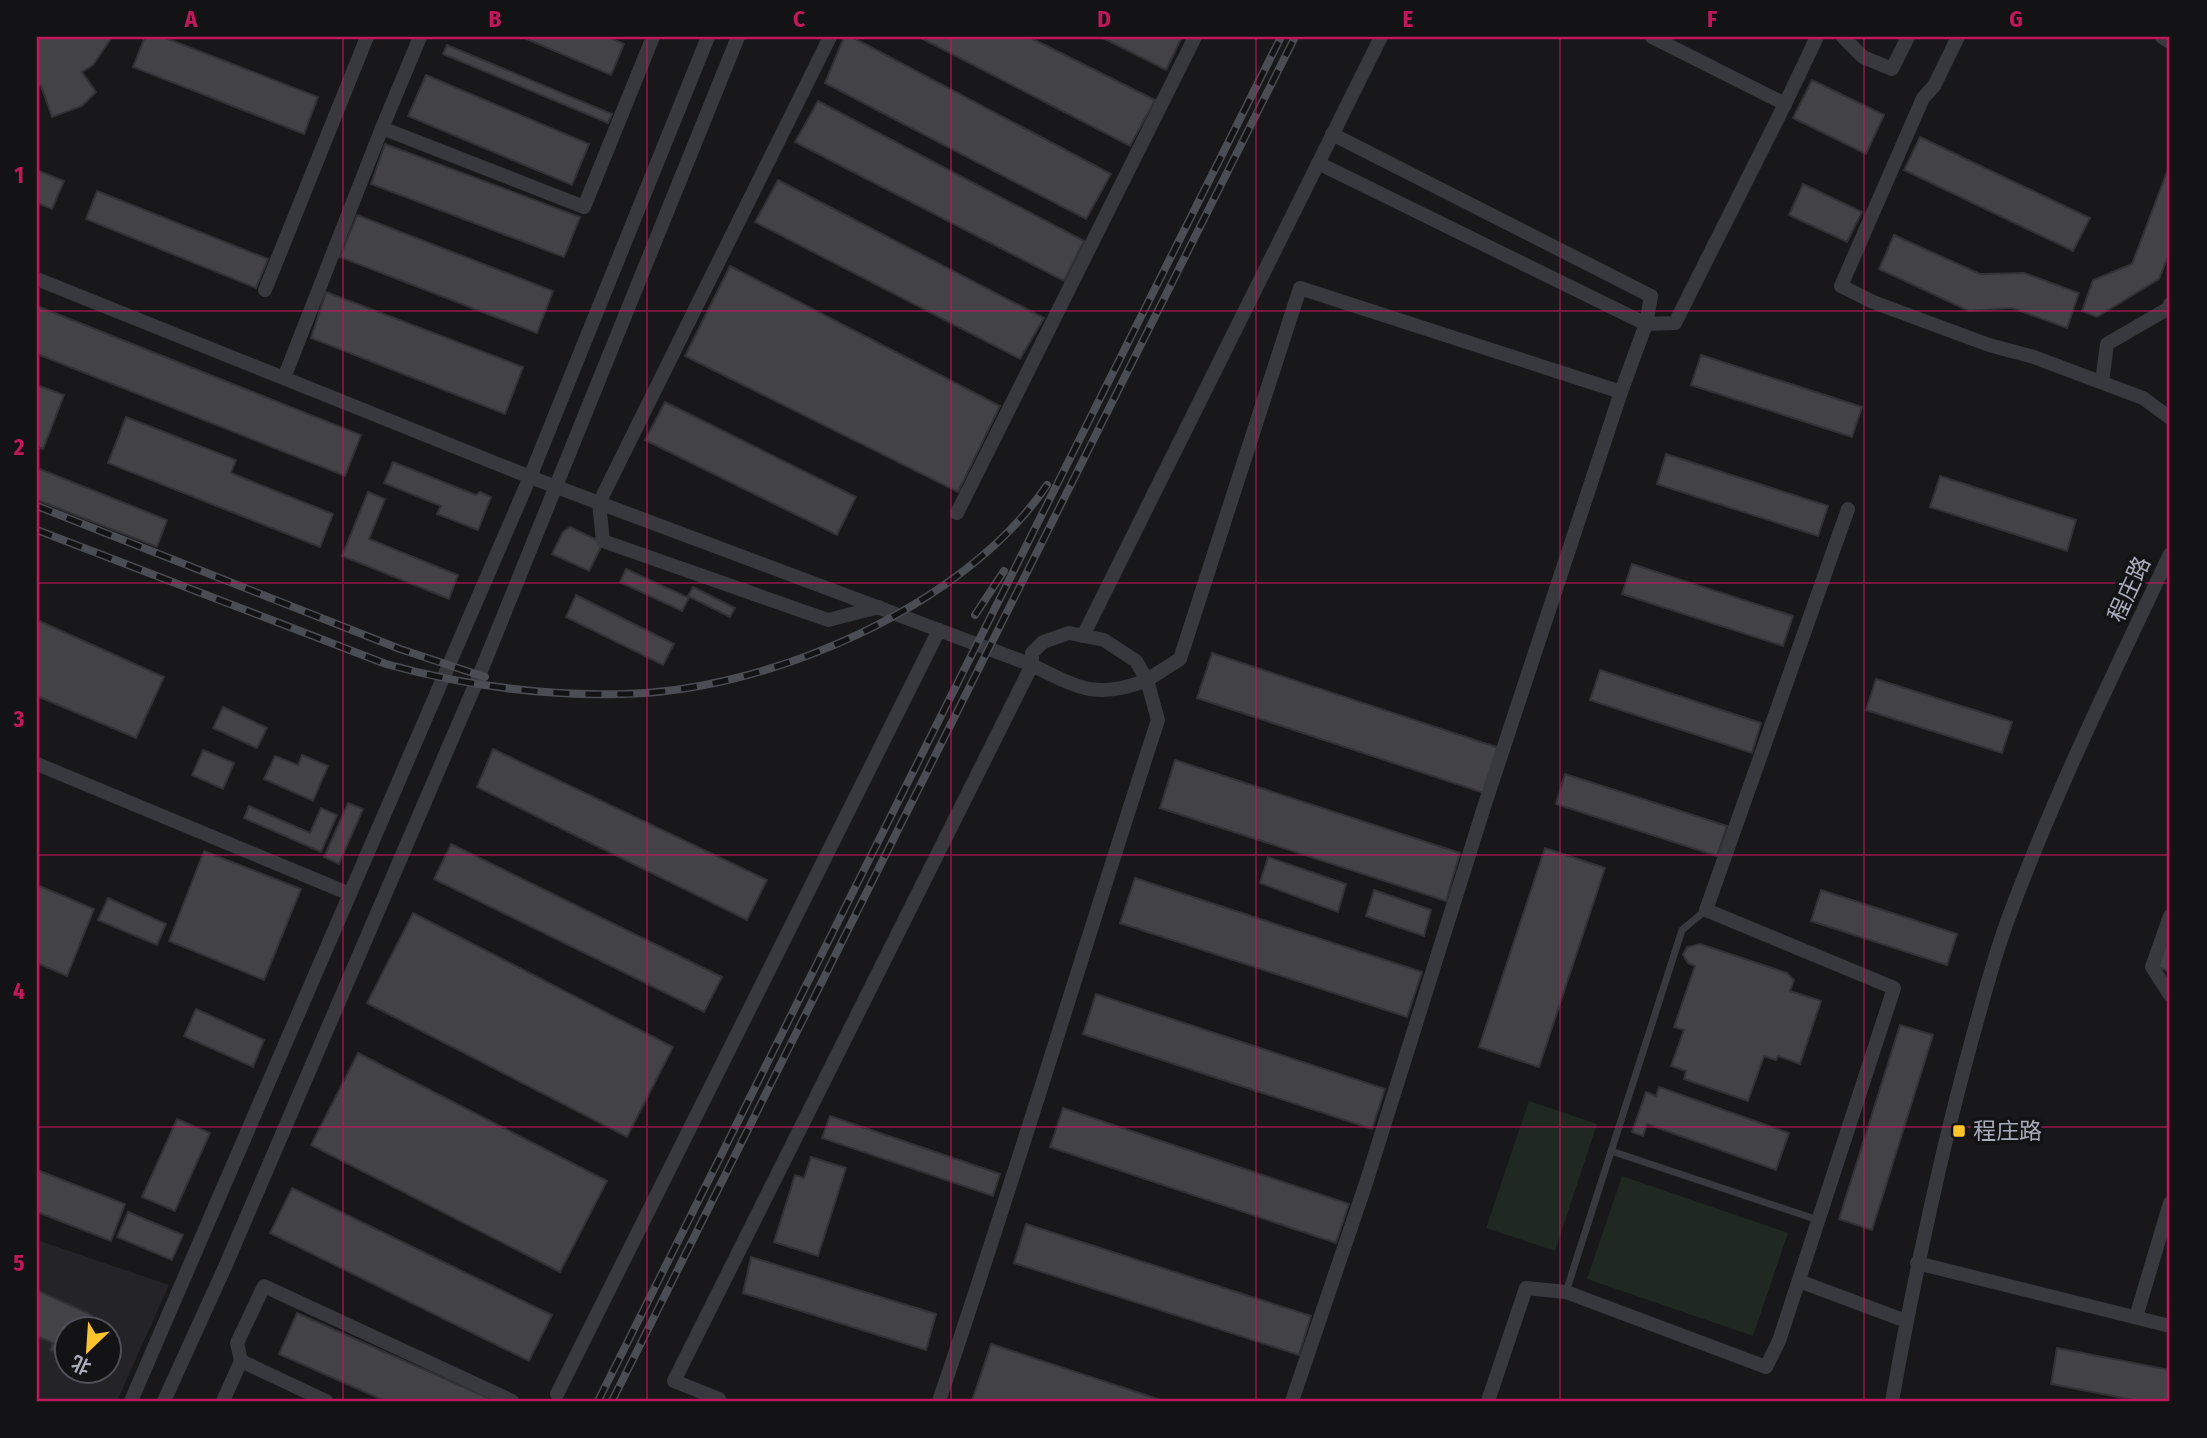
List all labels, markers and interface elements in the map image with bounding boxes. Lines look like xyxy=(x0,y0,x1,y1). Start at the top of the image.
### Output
text: A xyxy=(184,5,198,33)
text: B xyxy=(489,5,502,33)
text: C xyxy=(793,5,805,33)
text: D xyxy=(1097,5,1111,33)
text: E xyxy=(1403,5,1414,33)
text: F xyxy=(1707,5,1717,33)
text: G xyxy=(2009,5,2023,33)
text: 1 xyxy=(14,161,24,189)
text: 2 xyxy=(13,433,25,461)
street label: 程庄路 xyxy=(2102,552,2156,626)
text: 3 xyxy=(13,705,25,733)
text: 4 xyxy=(13,977,25,1005)
place label: 程庄路 xyxy=(1973,1117,2042,1145)
marker: 程庄路 xyxy=(1951,1123,1967,1139)
text: 5 xyxy=(13,1249,25,1277)
north arrow xyxy=(52,1316,122,1386)
text: 北 xyxy=(68,1351,95,1379)

